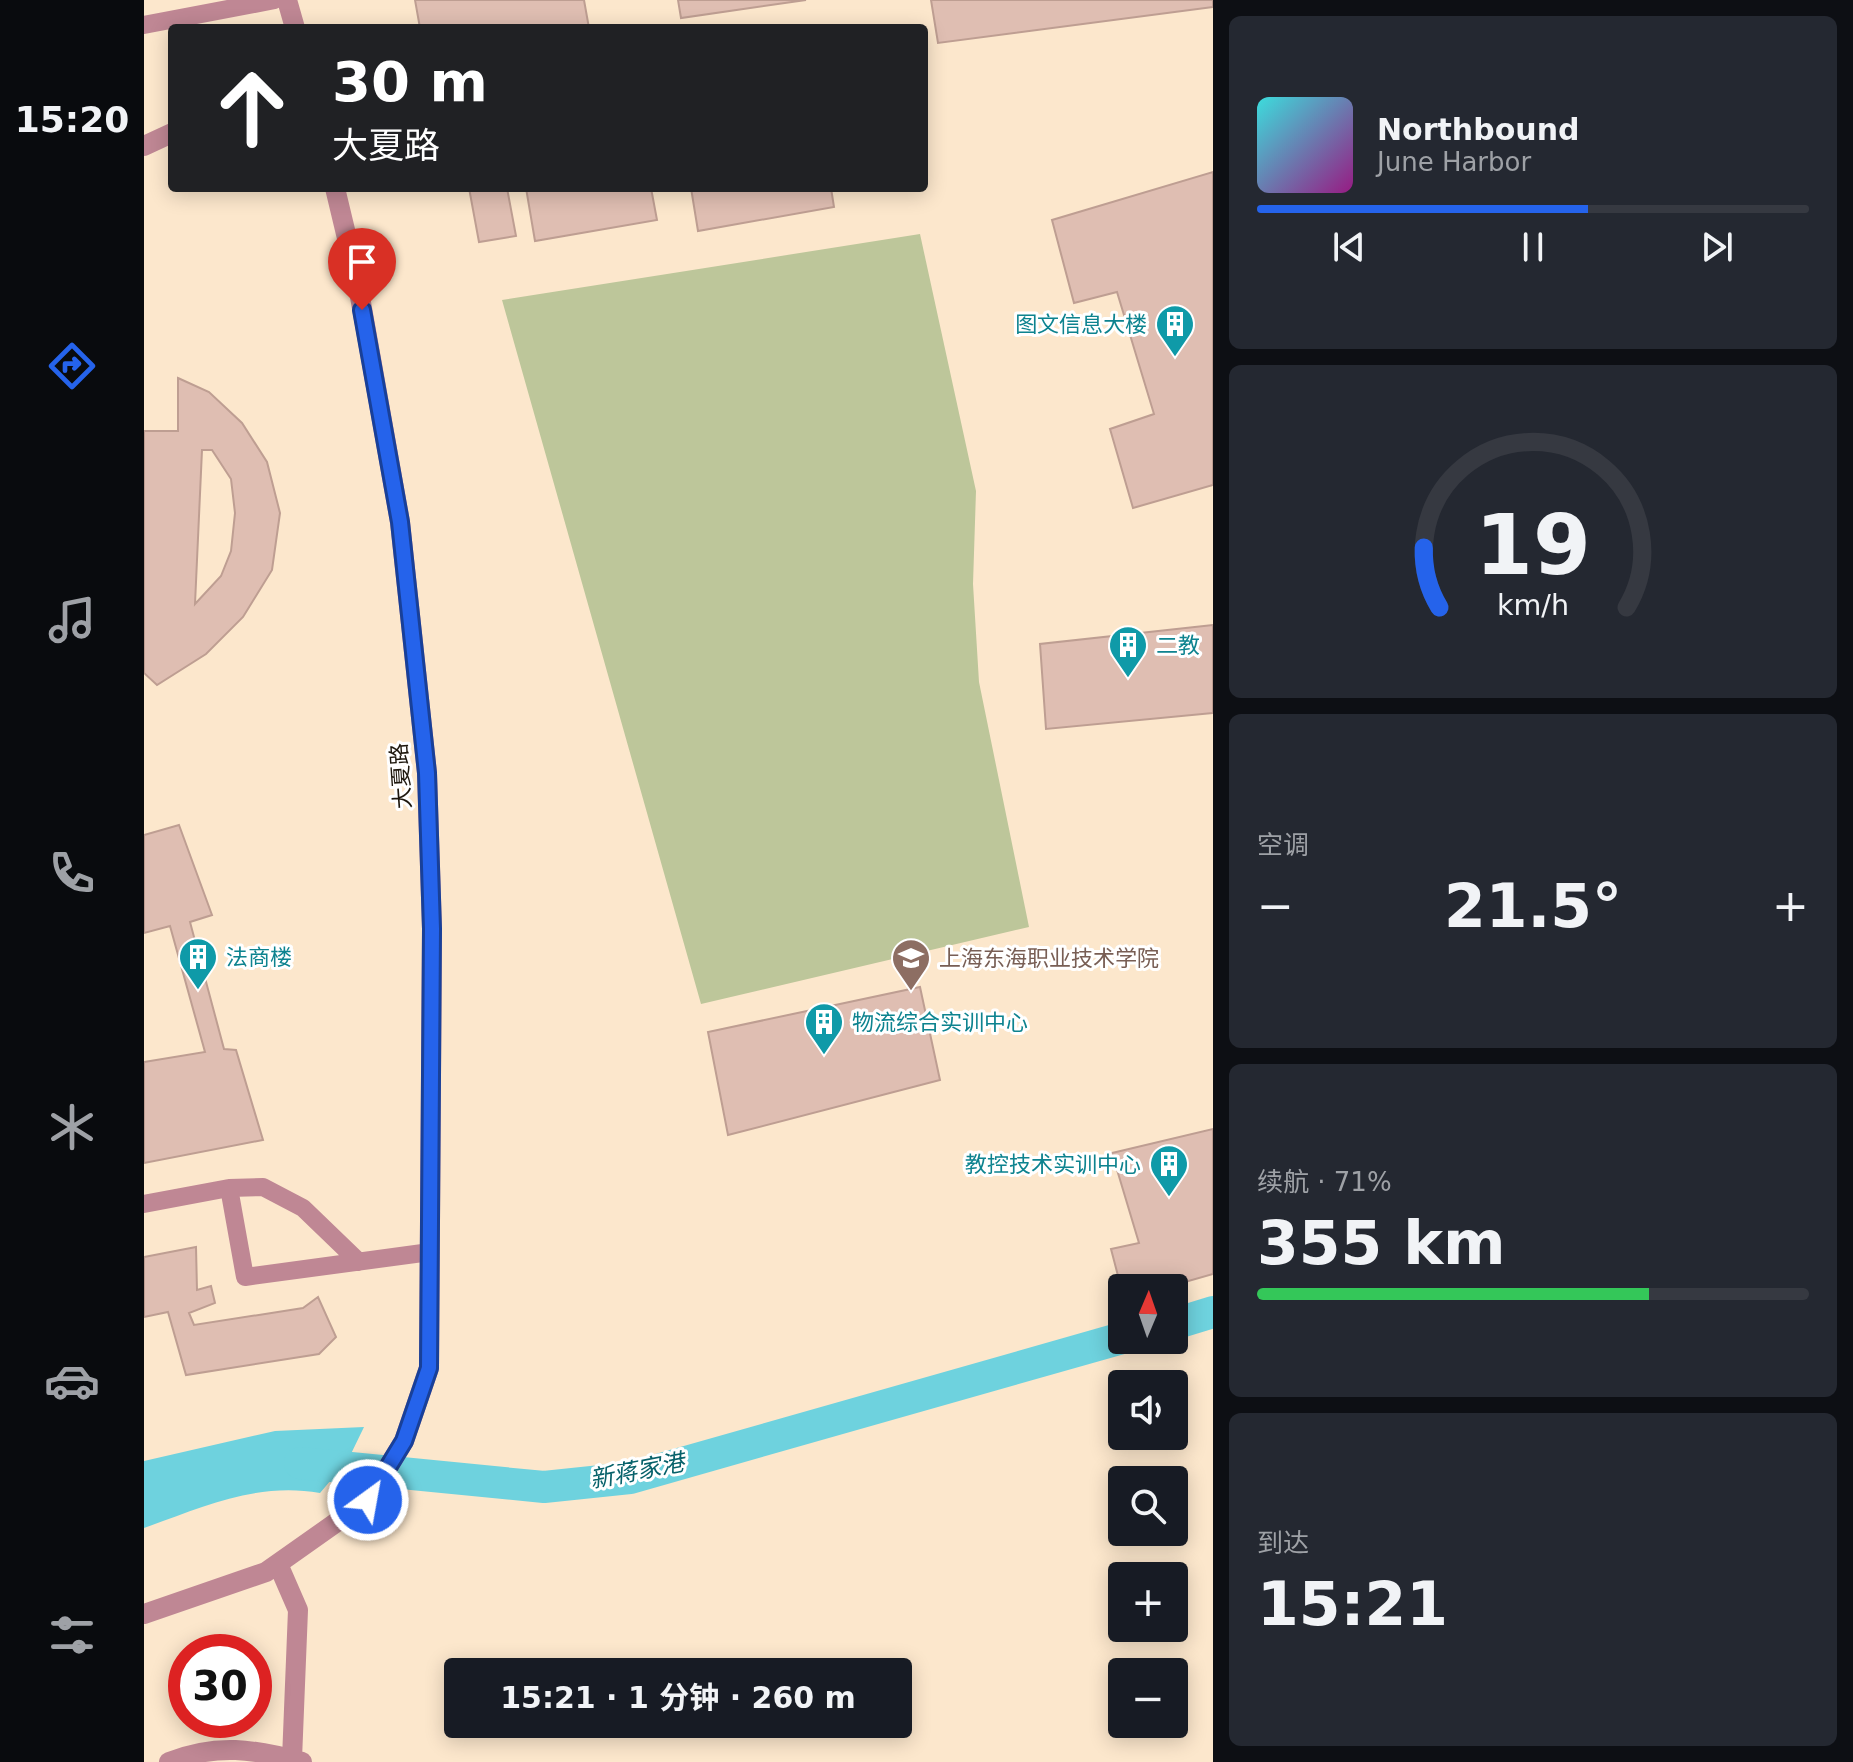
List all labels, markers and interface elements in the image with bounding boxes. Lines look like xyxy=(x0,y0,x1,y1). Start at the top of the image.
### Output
text: 30 m xyxy=(332,49,488,114)
icon: ahead xyxy=(200,56,304,160)
text: 15:20 xyxy=(15,99,129,140)
text: Northbound xyxy=(1377,112,1580,147)
text: 大夏路 xyxy=(332,125,440,166)
text: June Harbor xyxy=(1377,147,1531,177)
icon: previous xyxy=(1327,225,1371,269)
icon: pause xyxy=(1511,225,1555,269)
icon: next xyxy=(1695,225,1739,269)
pin xyxy=(328,228,396,310)
icon: arrive xyxy=(340,240,384,284)
building icon: 图文信息大楼 xyxy=(1154,303,1196,358)
place label: 图文信息大楼 xyxy=(1015,312,1147,337)
icon: directions xyxy=(44,338,100,394)
text: 19 xyxy=(1475,496,1591,593)
text: km/h xyxy=(1497,588,1569,622)
icon: music xyxy=(44,592,100,648)
building icon: 二教 xyxy=(1107,624,1149,679)
place label: 二教 xyxy=(1156,633,1200,658)
street label: 大夏路 xyxy=(386,742,416,810)
text: 空调 xyxy=(1257,830,1309,860)
icon: phone xyxy=(44,845,100,901)
text: 21.5° xyxy=(1444,871,1622,941)
text: − xyxy=(1257,880,1294,931)
text: + xyxy=(1772,880,1809,931)
building icon: 法商楼 xyxy=(177,936,219,991)
school or university icon: 上海东海职业技术学院 xyxy=(890,937,932,992)
place label: 法商楼 xyxy=(226,945,292,970)
place label: 上海东海职业技术学院 xyxy=(939,946,1159,971)
building icon: 物流综合实训中心 xyxy=(803,1001,845,1056)
place label: 物流综合实训中心 xyxy=(852,1010,1028,1035)
icon: climate xyxy=(44,1099,100,1155)
building icon: 教控技术实训中心 xyxy=(1148,1143,1190,1198)
place label: 教控技术实训中心 xyxy=(965,1152,1141,1177)
text: 续航 · 71% xyxy=(1257,1167,1392,1197)
text: 355 km xyxy=(1257,1208,1506,1278)
north arrow xyxy=(1108,1274,1188,1354)
map controls xyxy=(1108,1274,1188,1738)
icon: car xyxy=(44,1353,100,1409)
button: sound xyxy=(1108,1370,1188,1450)
water label: 新蒋家港 xyxy=(587,1448,690,1494)
position arrow xyxy=(326,1458,410,1542)
button: search xyxy=(1108,1466,1188,1546)
text: 到达 xyxy=(1257,1528,1309,1558)
button: + xyxy=(1108,1562,1188,1642)
text: 15:21 xyxy=(1257,1569,1448,1639)
icon: filters xyxy=(44,1607,100,1663)
speed limit sign: 30 xyxy=(168,1634,272,1738)
button: − xyxy=(1108,1658,1188,1738)
text: 15:21 · 1 分钟 · 260 m xyxy=(500,1680,856,1715)

